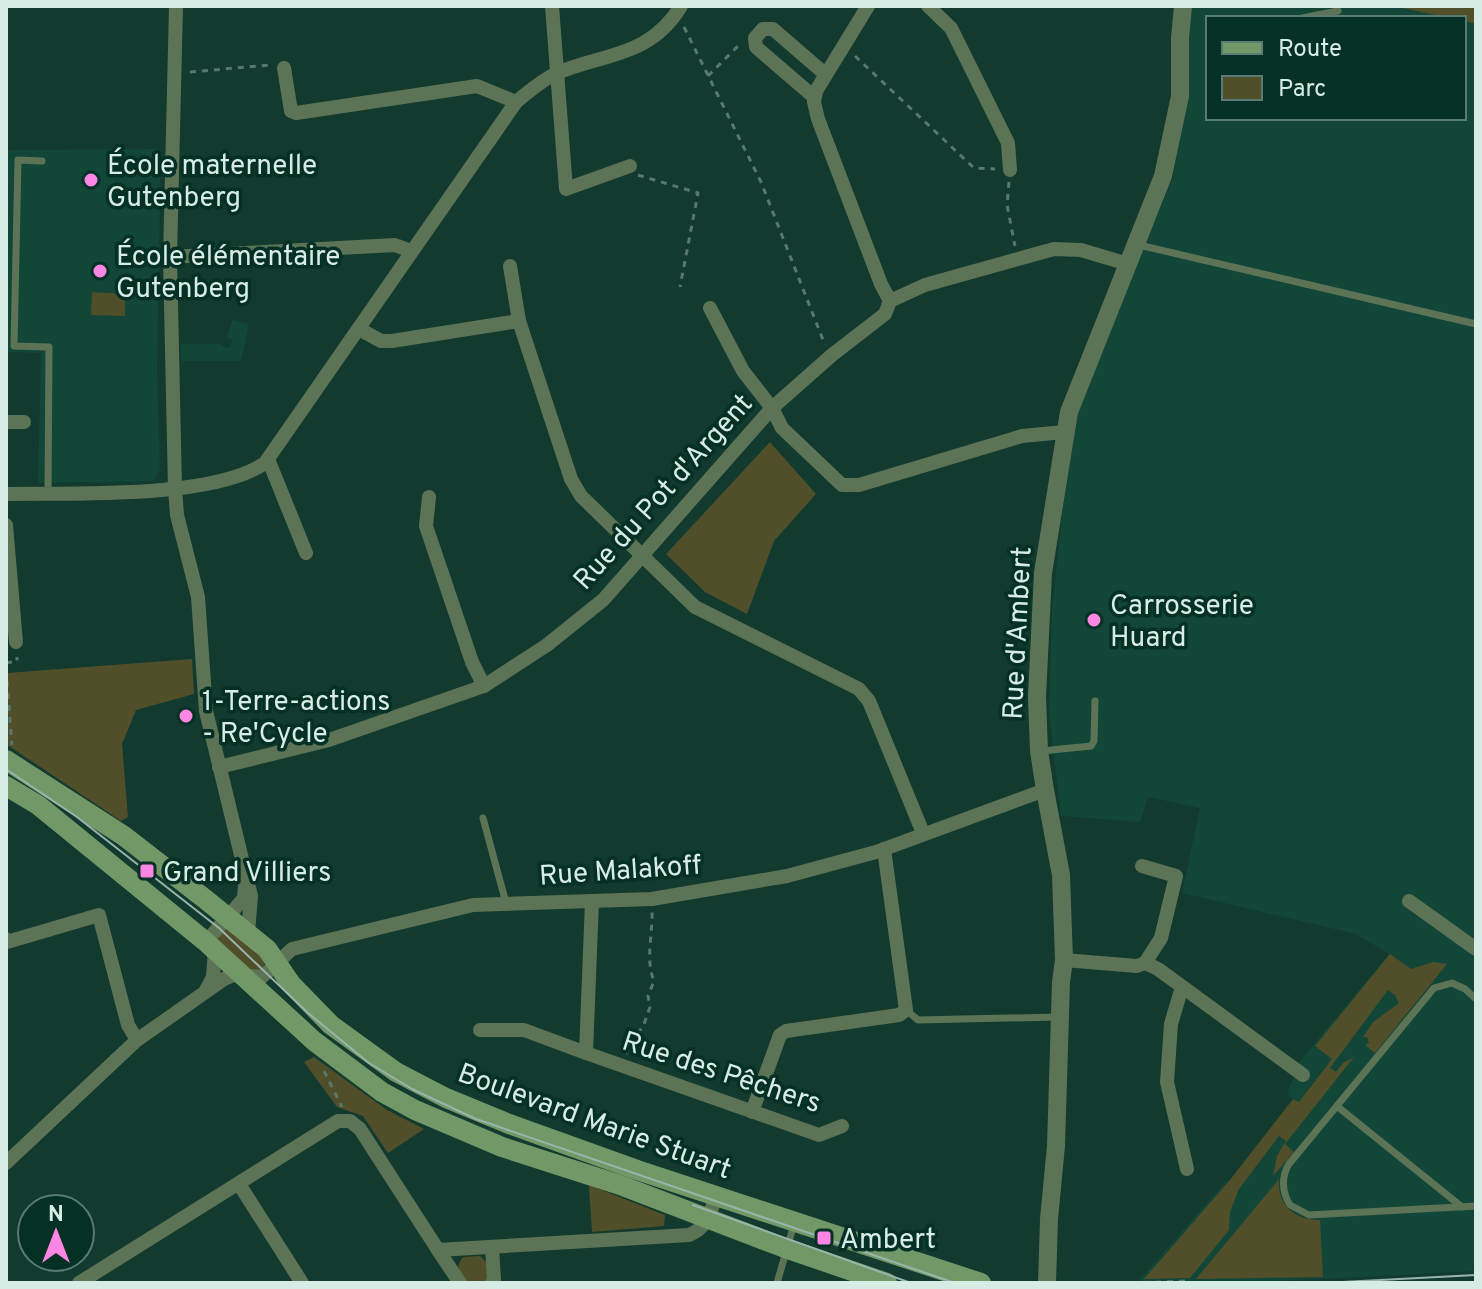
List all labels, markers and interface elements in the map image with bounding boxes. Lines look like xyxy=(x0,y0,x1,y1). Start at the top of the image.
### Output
legend xyxy=(1206,16,1466,120)
text: Route xyxy=(1278,35,1342,65)
text: Parc xyxy=(1278,75,1326,105)
place label: École maternelle Gutenberg xyxy=(107,147,317,217)
marker: École maternelle Gutenberg xyxy=(82,171,100,189)
place label: École élémentaire Gutenberg xyxy=(116,238,340,308)
marker: École élémentaire Gutenberg xyxy=(91,262,109,280)
street label: Rue du Pot d'Argent xyxy=(567,387,762,599)
street label: Rue d'Ambert xyxy=(996,546,1042,721)
place label: Carrosserie Huard xyxy=(1110,589,1254,657)
marker: Carrosserie Huard xyxy=(1085,611,1103,629)
place label: 1-Terre-actions - Re'Cycle xyxy=(202,685,390,753)
marker: 1-Terre-actions - Re'Cycle xyxy=(177,707,195,725)
street label: Rue Malakoff xyxy=(538,848,703,896)
place label: Grand Villiers xyxy=(163,856,331,892)
marker: Grand Villiers xyxy=(138,862,156,880)
street label: Rue des Pêchers xyxy=(617,1025,825,1123)
street label: Boulevard Marie Stuart xyxy=(452,1057,736,1189)
north arrow xyxy=(16,1193,96,1273)
text: N xyxy=(48,1202,64,1229)
place label: Ambert xyxy=(840,1223,936,1259)
marker: Ambert xyxy=(815,1229,833,1247)

